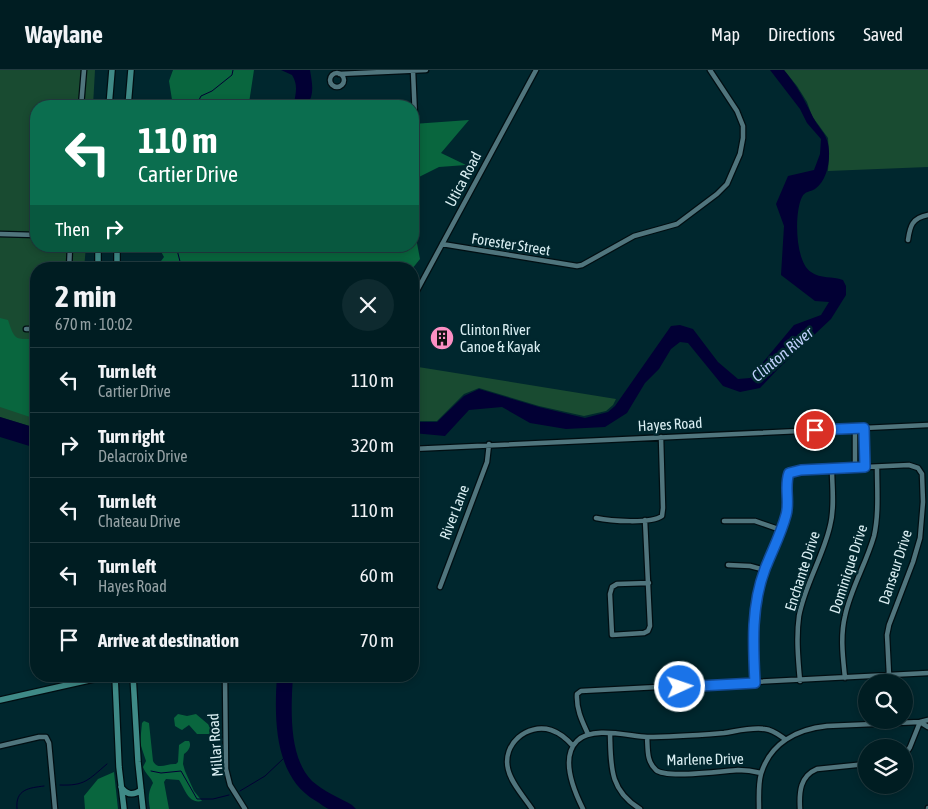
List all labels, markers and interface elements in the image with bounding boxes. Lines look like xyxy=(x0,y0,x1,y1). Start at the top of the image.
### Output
text: Waylane xyxy=(25,21,103,48)
text: Map xyxy=(711,24,740,45)
text: Directions xyxy=(768,24,835,45)
text: Saved xyxy=(863,24,903,45)
icon: left xyxy=(55,120,120,185)
text: 110 m xyxy=(138,120,217,160)
street label: Utica Road xyxy=(441,149,485,209)
text: Cartier Drive xyxy=(138,161,238,187)
icon: right xyxy=(100,215,128,243)
text: Then xyxy=(55,218,90,240)
street label: Forester Street xyxy=(470,229,552,259)
text: 2 min xyxy=(55,279,116,313)
button: close xyxy=(342,279,394,331)
text: 670 m · 10:02 xyxy=(55,315,133,333)
place label: Clinton River Canoe & Kayak xyxy=(460,321,541,355)
water label: Clinton River xyxy=(748,322,817,385)
building icon: Clinton River Canoe & Kayak xyxy=(429,325,455,351)
text: Turn left xyxy=(98,360,156,382)
icon: left xyxy=(55,366,83,394)
text: 110 m xyxy=(351,369,394,391)
text: Cartier Drive xyxy=(98,382,171,400)
pin xyxy=(794,409,836,451)
street label: Hayes Road xyxy=(637,414,703,434)
icon: arrive xyxy=(801,416,829,444)
text: Turn right xyxy=(98,425,165,447)
icon: right xyxy=(55,431,83,459)
text: 320 m xyxy=(351,434,394,456)
text: Delacroix Drive xyxy=(98,447,187,465)
street label: River Lane xyxy=(436,482,472,542)
text: Turn left xyxy=(98,490,156,512)
icon: left xyxy=(55,496,83,524)
text: 110 m xyxy=(351,499,394,521)
text: Chateau Drive xyxy=(98,512,181,530)
street label: Dominique Drive xyxy=(826,522,870,616)
street label: Danseur Drive xyxy=(875,527,915,607)
street label: Enchante Drive xyxy=(781,529,823,613)
text: Turn left xyxy=(98,555,156,577)
icon: left xyxy=(55,561,83,589)
text: 60 m xyxy=(360,564,394,586)
text: Hayes Road xyxy=(98,577,167,595)
icon: arrive xyxy=(55,626,83,654)
text: Arrive at destination xyxy=(98,629,239,651)
text: 70 m xyxy=(360,629,394,651)
position arrow xyxy=(653,660,705,712)
map controls xyxy=(858,674,913,794)
button: search xyxy=(858,674,913,729)
street label: Millar Road xyxy=(204,713,226,777)
button: layers xyxy=(858,739,913,794)
street label: Marlene Drive xyxy=(666,750,744,768)

